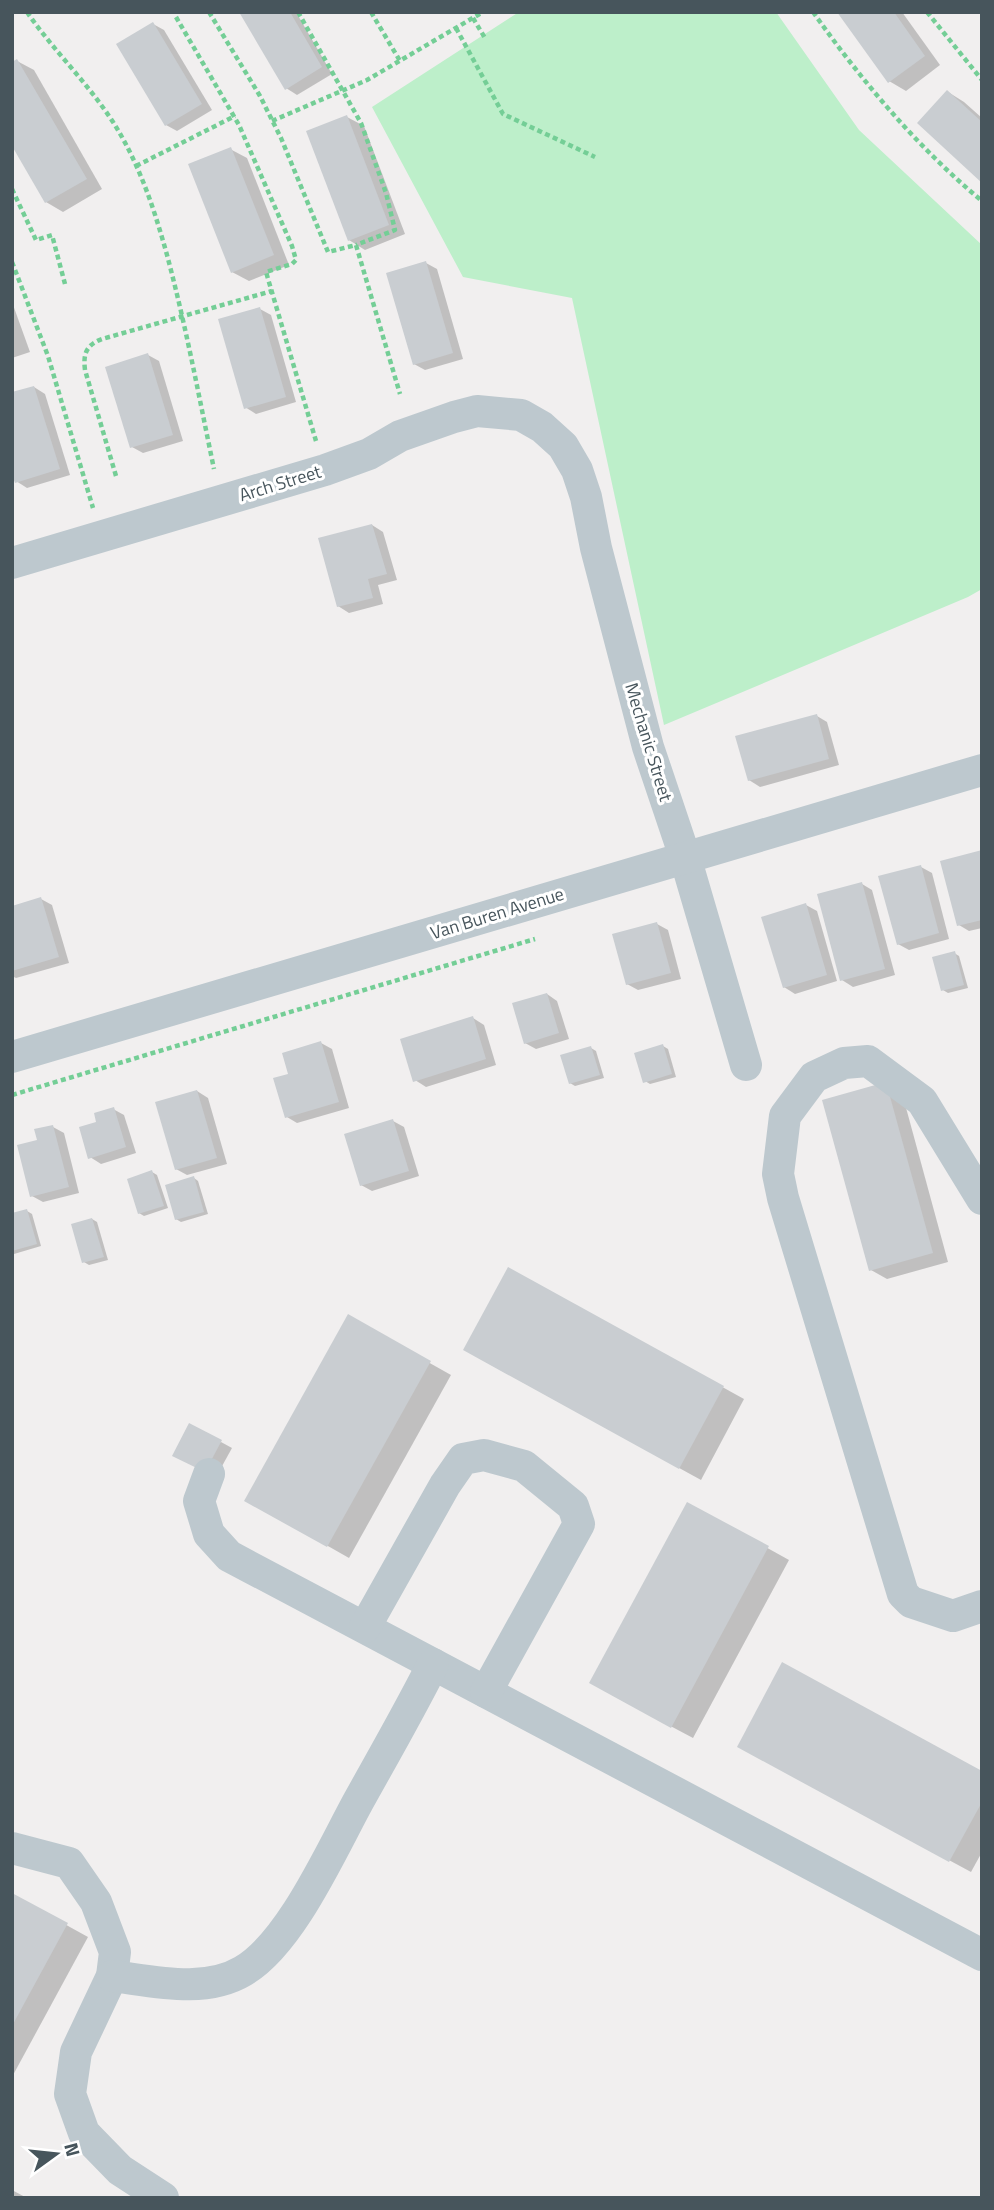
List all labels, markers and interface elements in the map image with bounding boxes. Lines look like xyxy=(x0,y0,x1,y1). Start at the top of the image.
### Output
street label: Arch Street xyxy=(236,458,325,508)
street label: Mechanic Street xyxy=(618,679,680,805)
street label: Van Buren Avenue xyxy=(427,880,567,946)
north arrow xyxy=(21,2119,91,2189)
text: N xyxy=(57,2139,89,2160)

